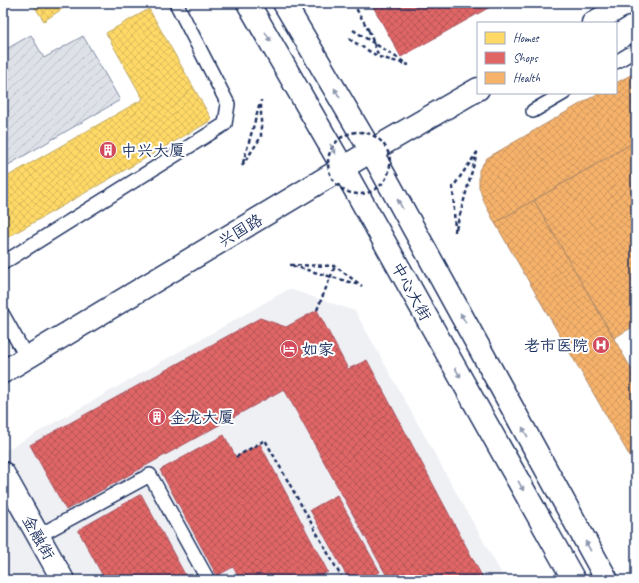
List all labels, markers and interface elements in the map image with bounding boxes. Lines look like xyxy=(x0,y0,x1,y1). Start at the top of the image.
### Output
legend xyxy=(477,22,617,94)
text: Homes xyxy=(513,30,540,46)
one-way arrow xyxy=(264,31,271,43)
text: Shops xyxy=(513,50,538,66)
text: Health xyxy=(513,70,540,86)
one-way arrow xyxy=(333,87,340,99)
building icon: 中兴大厦 xyxy=(98,140,118,160)
place label: 中兴大厦 xyxy=(121,141,185,161)
one-way arrow xyxy=(329,143,336,155)
one-way arrow xyxy=(397,198,403,210)
street label: 兴国路 xyxy=(215,210,266,252)
street label: 中心大街 xyxy=(387,259,435,324)
one-way arrow xyxy=(459,312,466,324)
hospital icon: 老市医院 xyxy=(591,335,611,355)
place label: 老市医院 xyxy=(524,336,588,356)
hotel icon: 如家 xyxy=(279,339,299,359)
place label: 如家 xyxy=(302,340,334,360)
one-way arrow xyxy=(454,367,461,379)
building icon: 金龙大厦 xyxy=(147,407,167,427)
place label: 金龙大厦 xyxy=(170,408,234,428)
one-way arrow xyxy=(522,426,529,438)
one-way arrow xyxy=(518,480,525,492)
street label: 金融街 xyxy=(18,512,59,563)
one-way arrow xyxy=(585,540,592,552)

